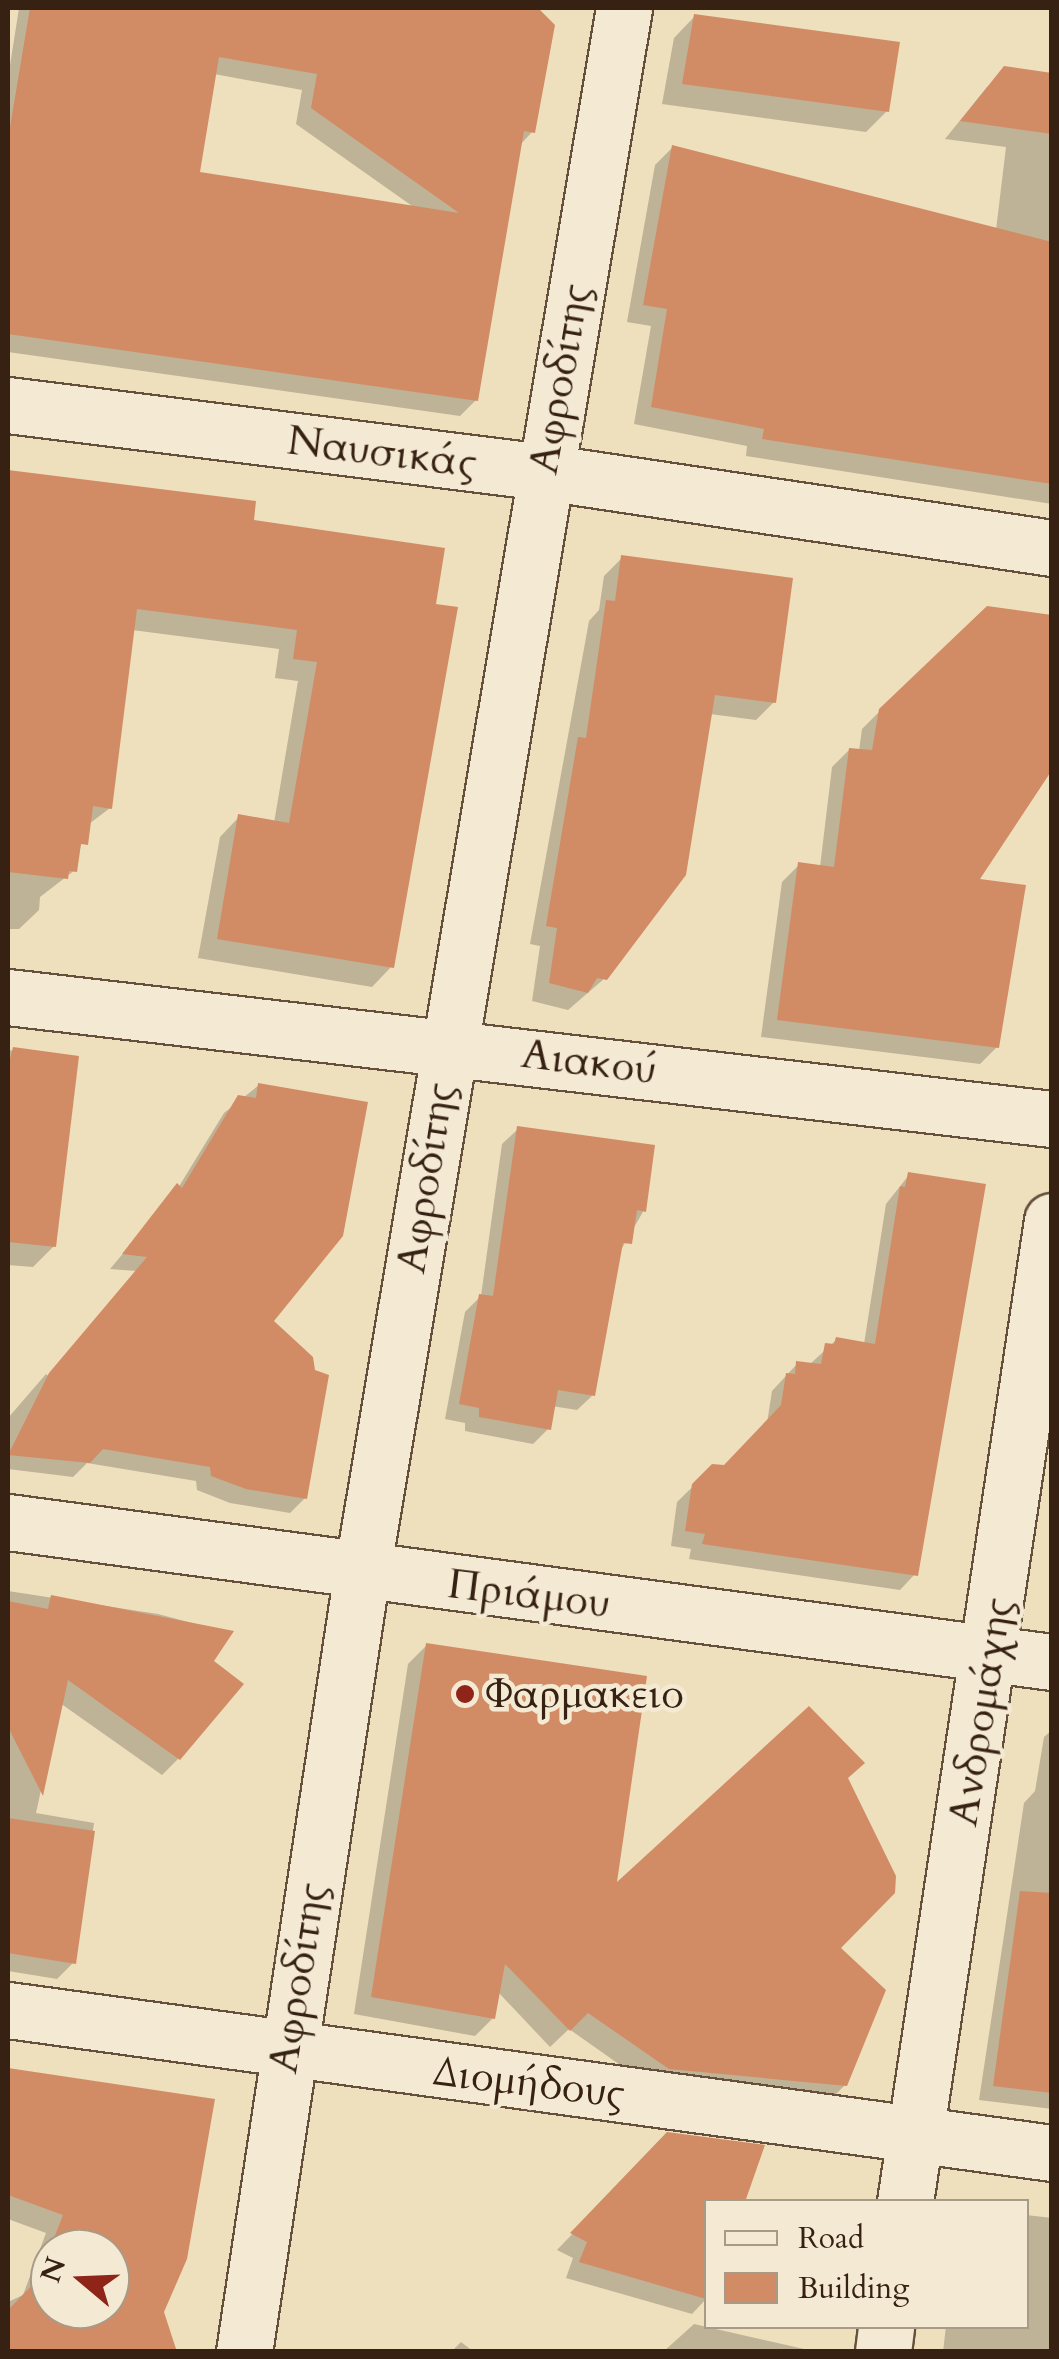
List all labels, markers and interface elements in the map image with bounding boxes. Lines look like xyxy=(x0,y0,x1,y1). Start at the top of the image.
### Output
street label: Αφροδίτης xyxy=(518,280,602,478)
street label: Ναυσικάς xyxy=(284,415,480,489)
street label: Αιακού xyxy=(519,1029,659,1095)
street label: Αφροδίτης xyxy=(386,1079,466,1277)
street label: Πριάμου xyxy=(445,1559,613,1629)
street label: Ανδρομάχης xyxy=(938,1594,1024,1830)
place label: Φαρμακειο xyxy=(485,1669,684,1719)
marker: Φαρμακειο xyxy=(454,1683,476,1705)
street label: Αφροδίτης xyxy=(258,1879,338,2077)
street label: Διομήδους xyxy=(430,2046,628,2120)
legend xyxy=(704,2199,1029,2329)
text: Road xyxy=(798,2218,864,2259)
north arrow xyxy=(30,2229,130,2329)
text: N xyxy=(32,2252,75,2288)
text: Building xyxy=(798,2268,909,2309)

